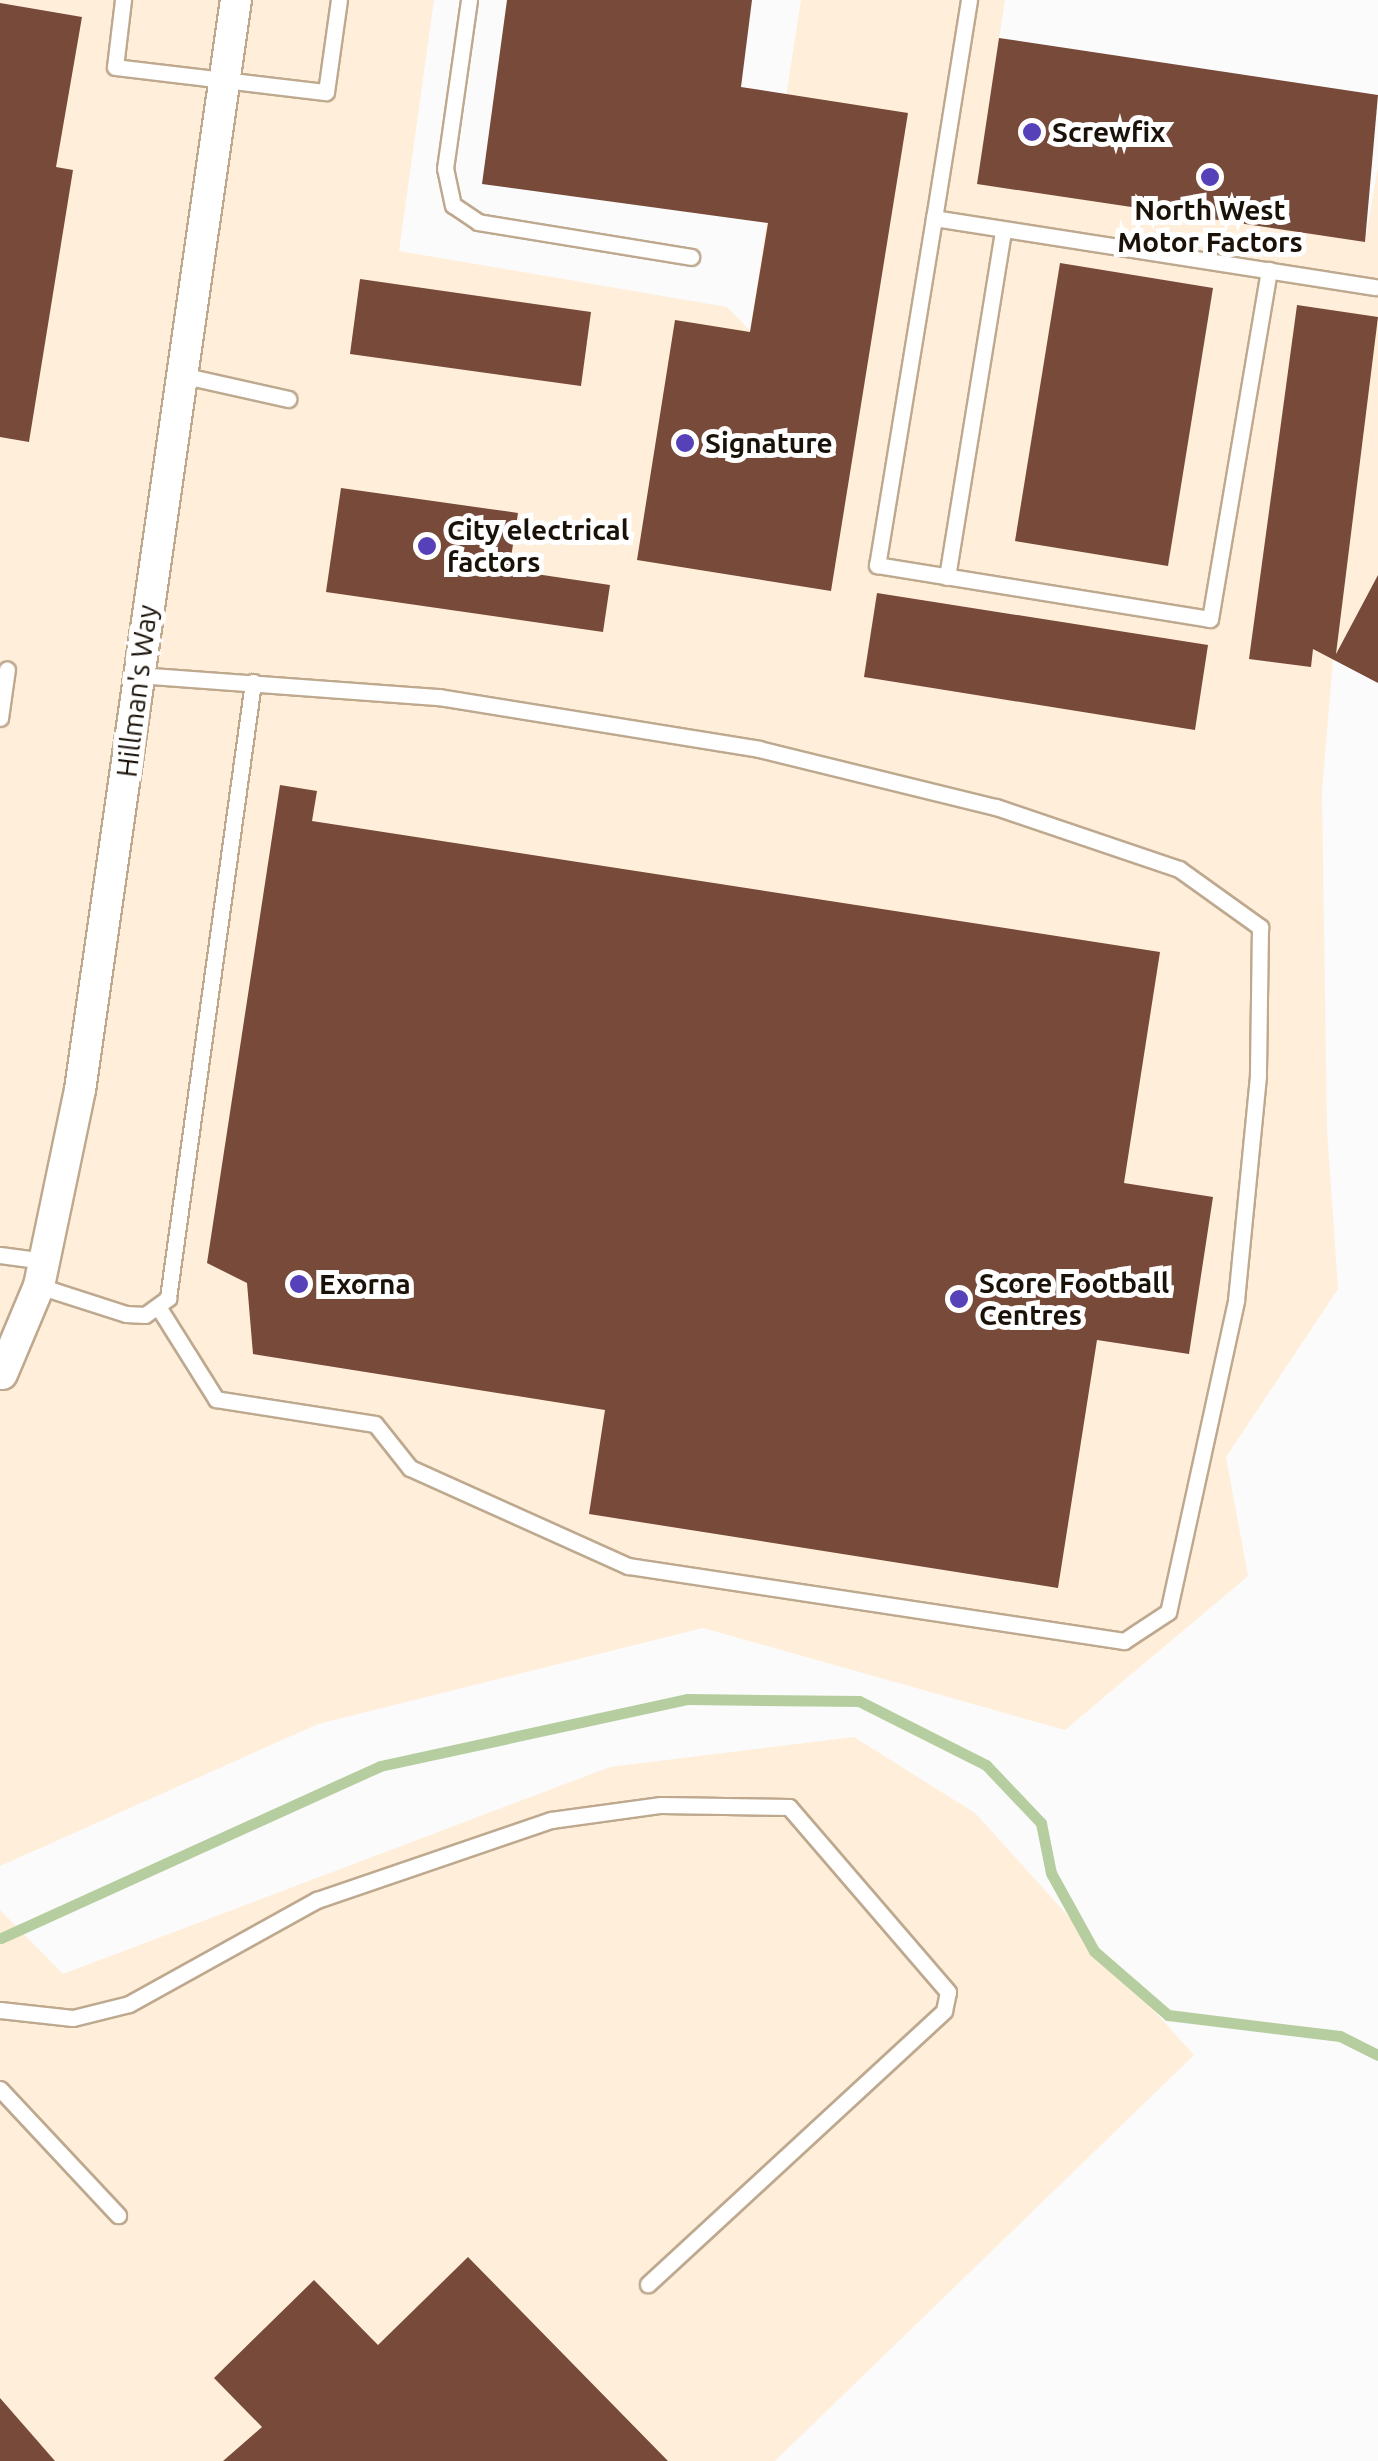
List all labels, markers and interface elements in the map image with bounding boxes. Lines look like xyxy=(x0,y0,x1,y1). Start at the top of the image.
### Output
place label: Screwfix xyxy=(1052,115,1165,149)
marker: Screwfix xyxy=(1021,121,1043,143)
marker: North West Motor Factors xyxy=(1199,166,1221,188)
place label: North West Motor Factors xyxy=(1117,193,1303,259)
place label: Signature xyxy=(705,426,833,460)
marker: Signature xyxy=(674,432,696,454)
place label: City electrical factors xyxy=(447,513,629,579)
marker: City electrical factors xyxy=(416,535,438,557)
street label: Hillman's Way xyxy=(110,603,164,779)
place label: Score Football Centres xyxy=(979,1266,1169,1332)
place label: Exorna xyxy=(319,1267,411,1301)
marker: Exorna xyxy=(288,1273,310,1295)
marker: Score Football Centres xyxy=(948,1288,970,1310)

